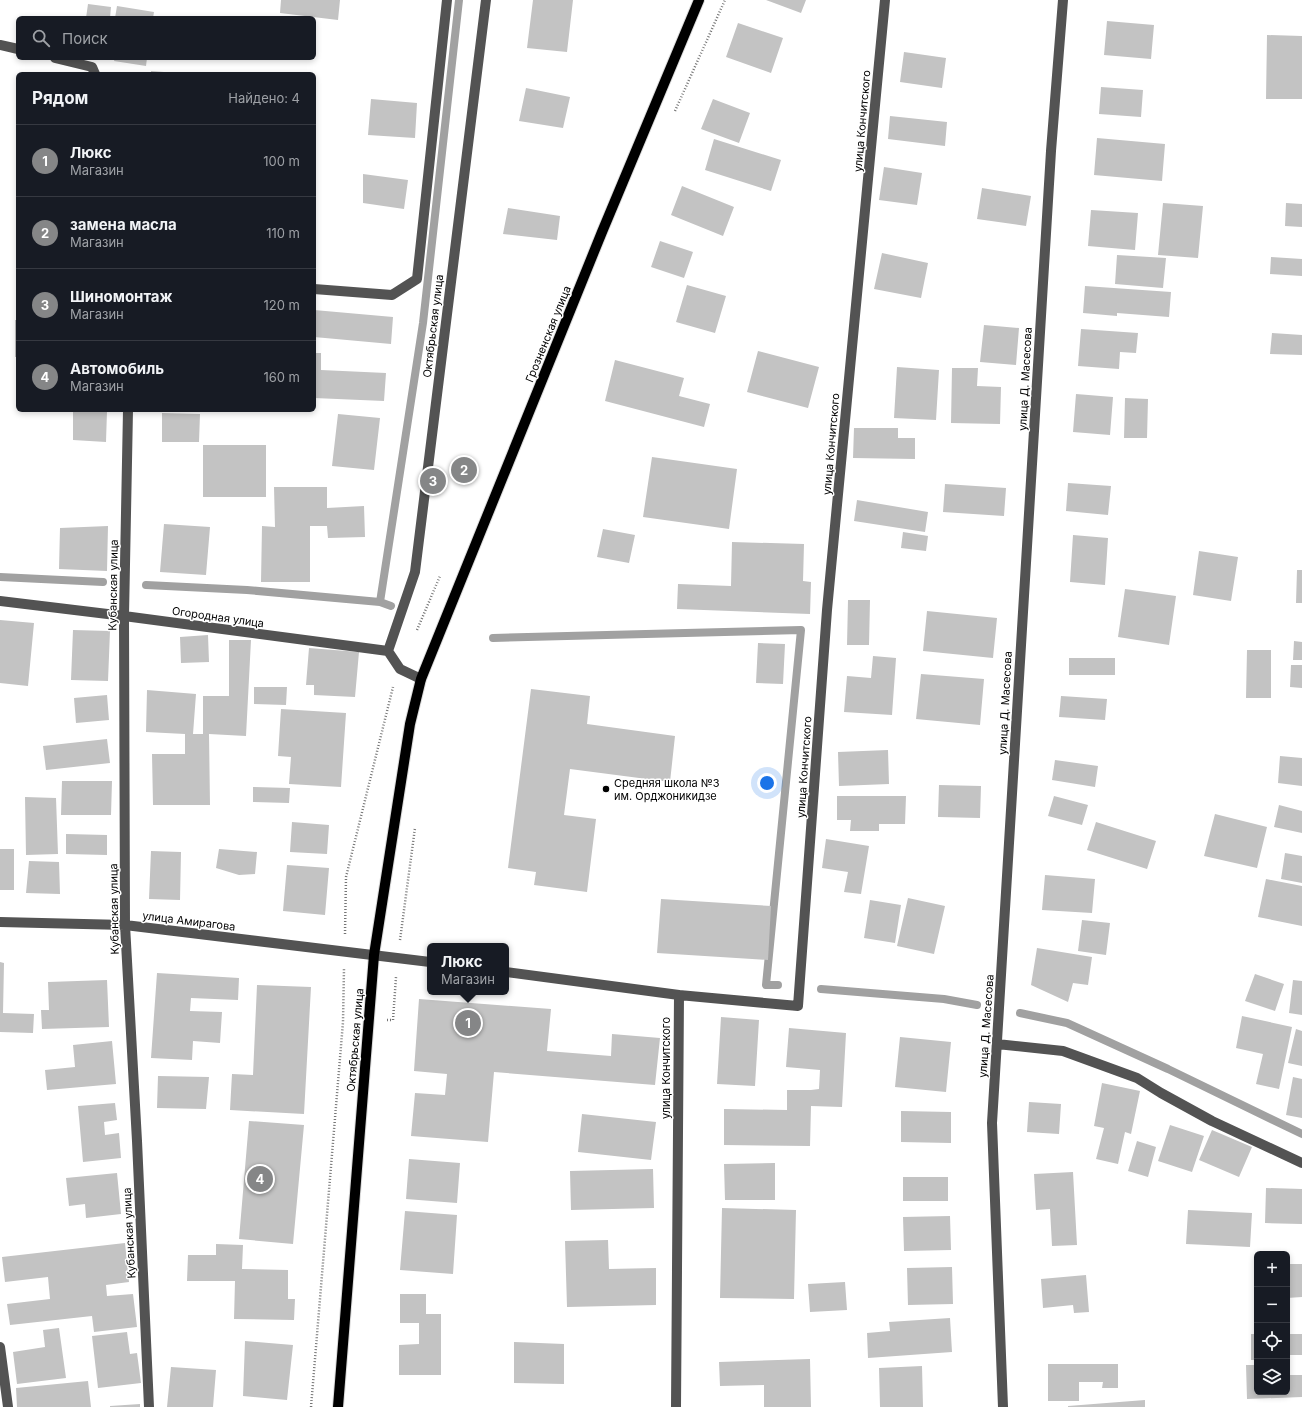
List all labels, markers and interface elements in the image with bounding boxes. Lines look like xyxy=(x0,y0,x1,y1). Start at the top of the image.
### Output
search box xyxy=(16,16,316,60)
icon: search xyxy=(30,27,52,49)
text: Поиск xyxy=(62,29,108,48)
street label: улица Кончитского xyxy=(851,69,873,172)
text: Рядом xyxy=(32,88,88,108)
text: Найдено: 4 xyxy=(228,90,300,106)
text: Люкс xyxy=(70,143,111,162)
text: 1 xyxy=(42,153,48,169)
text: 100 m xyxy=(263,153,300,169)
text: Магазин xyxy=(70,162,124,178)
text: замена масла xyxy=(70,215,177,234)
text: 2 xyxy=(41,225,49,241)
text: 110 m xyxy=(266,225,300,241)
text: Магазин xyxy=(70,234,124,250)
street label: Октябрьская улица xyxy=(420,274,446,378)
street label: Грозненская улица xyxy=(522,284,574,384)
text: Шиномонтаж xyxy=(70,287,173,306)
text: 3 xyxy=(41,297,49,313)
text: 120 m xyxy=(264,297,300,313)
text: Магазин xyxy=(70,306,124,322)
street label: улица Д. Масесова xyxy=(1015,327,1035,431)
text: Автомобиль xyxy=(70,359,164,378)
text: 4 xyxy=(41,369,49,385)
text: 160 m xyxy=(263,369,300,385)
text: Магазин xyxy=(70,378,124,394)
street label: улица Кончитского xyxy=(820,392,842,495)
pin: 2 xyxy=(451,455,477,485)
pin: 3 xyxy=(420,466,446,496)
street label: Кубанская улица xyxy=(105,539,121,631)
street label: Огородная улица xyxy=(171,604,265,630)
street label: улица Д. Масесова xyxy=(995,651,1015,755)
street label: улица Кончитского xyxy=(793,715,815,818)
your location xyxy=(757,773,777,793)
place label: Средняя школа №3 им. Орджоникидзе xyxy=(614,776,720,803)
marker: Средняя школа №3 им. Орджоникидзе xyxy=(601,784,611,794)
street label: Кубанская улица xyxy=(106,863,122,955)
street label: улица Амирагова xyxy=(142,908,236,934)
popup xyxy=(427,943,509,995)
text: Люкс xyxy=(441,952,483,971)
text: Магазин xyxy=(441,971,495,987)
street label: улица Д. Масесова xyxy=(975,974,997,1078)
street label: Октябрьская улица xyxy=(343,988,367,1092)
pin: 1 xyxy=(455,1008,481,1038)
street label: улица Кончитского xyxy=(659,1017,673,1119)
pin: 4 xyxy=(247,1164,273,1194)
street label: Кубанская улица xyxy=(120,1187,138,1279)
map controls xyxy=(1254,1251,1290,1395)
button: + xyxy=(1254,1251,1290,1287)
button: − xyxy=(1254,1287,1290,1323)
button: locate xyxy=(1254,1323,1290,1359)
button: layers xyxy=(1254,1359,1290,1395)

